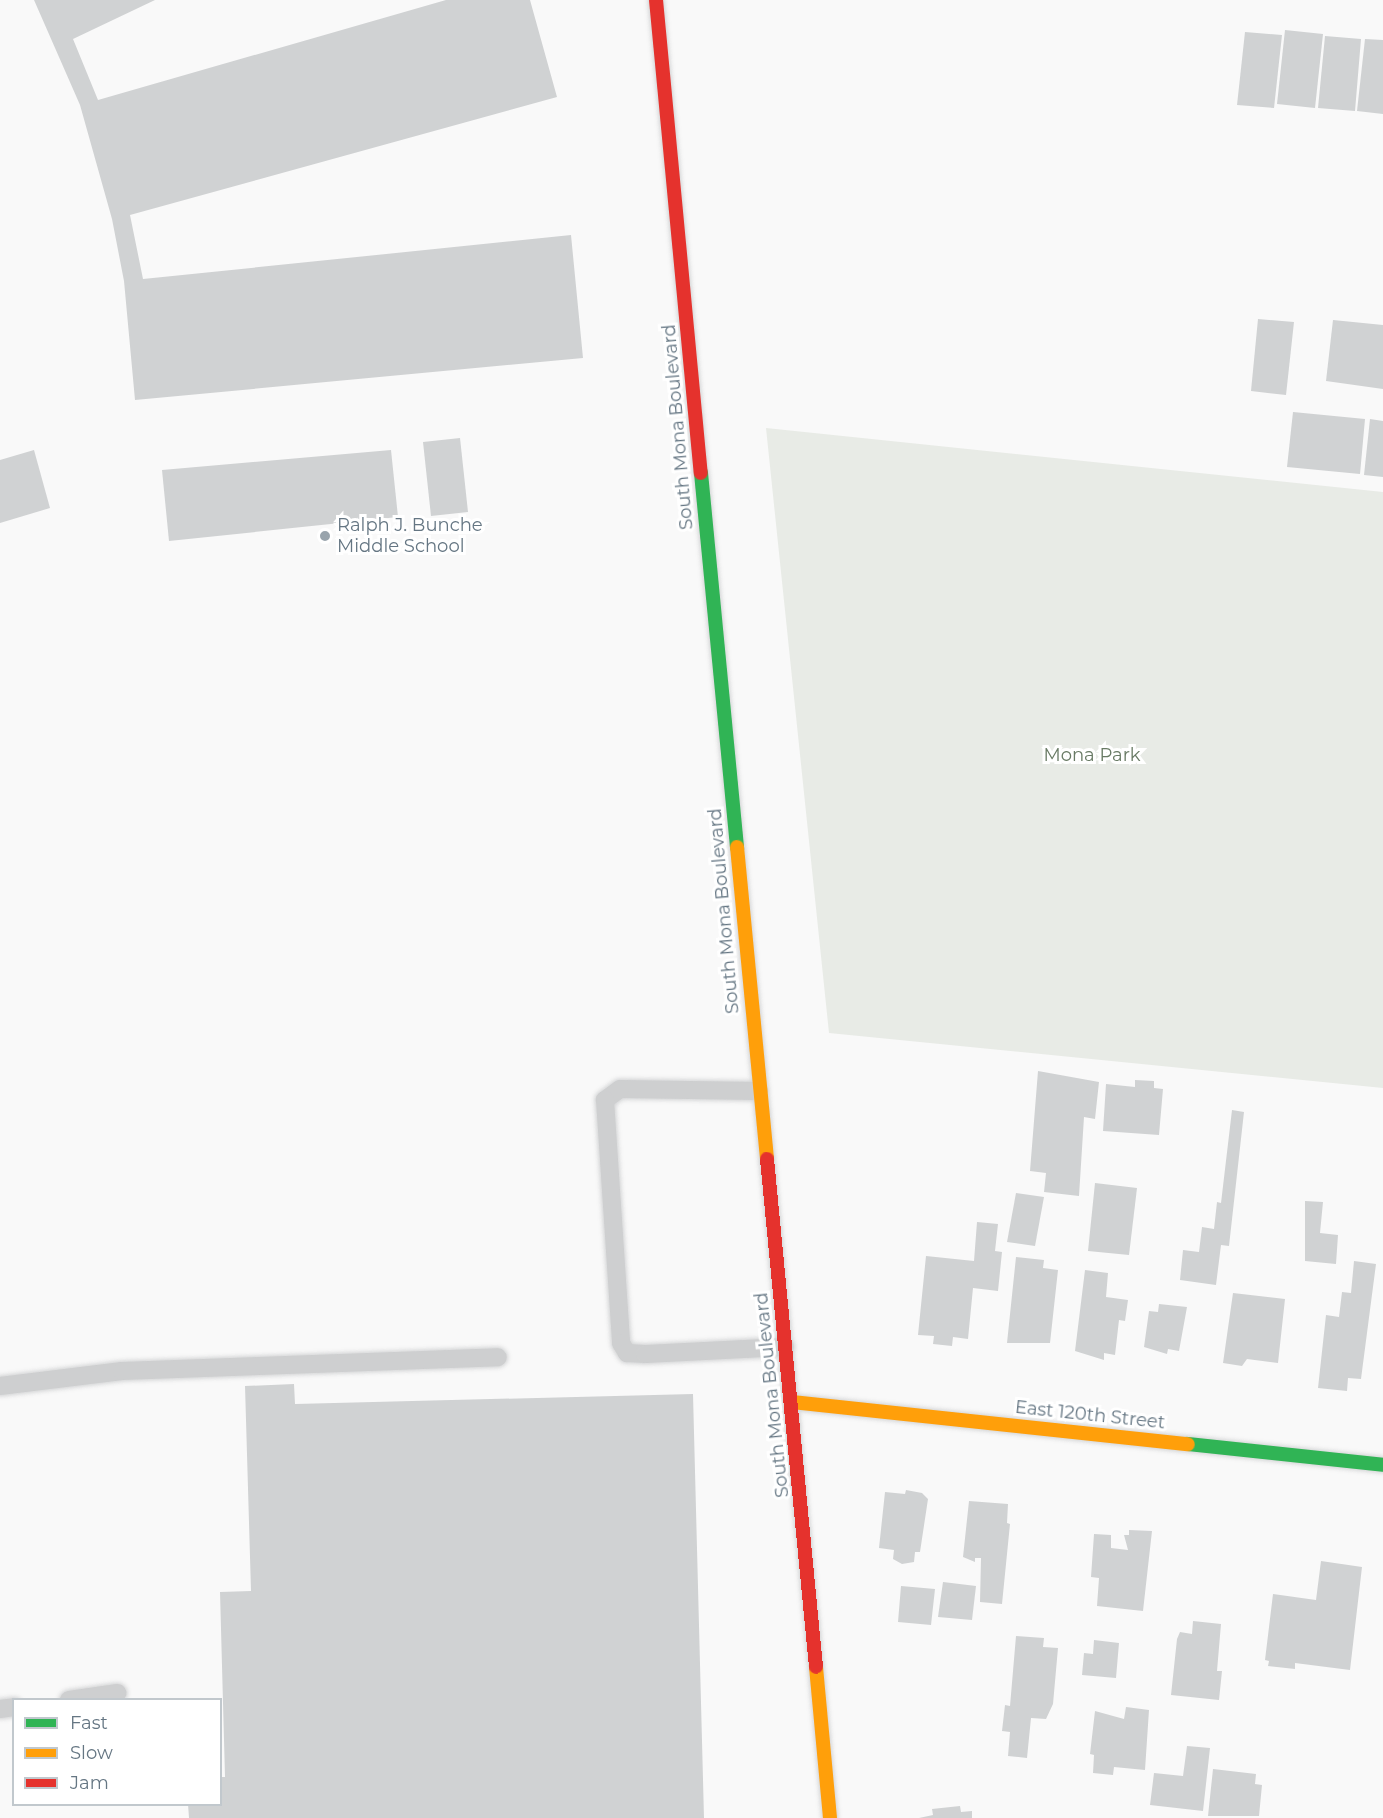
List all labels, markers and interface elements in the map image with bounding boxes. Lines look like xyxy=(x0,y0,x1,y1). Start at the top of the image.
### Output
street label: South Mona Boulevard xyxy=(658,323,698,531)
place label: Ralph J. Bunche Middle School xyxy=(337,515,483,558)
marker: Ralph J. Bunche Middle School xyxy=(318,529,332,543)
park label: Mona Park xyxy=(1043,744,1141,766)
street label: South Mona Boulevard xyxy=(704,807,744,1015)
street label: South Mona Boulevard xyxy=(750,1291,794,1499)
street label: East 120th Street xyxy=(1014,1396,1166,1434)
legend xyxy=(12,1698,222,1806)
text: Fast xyxy=(70,1712,108,1734)
text: Slow xyxy=(70,1742,113,1764)
text: Jam xyxy=(70,1772,109,1794)

